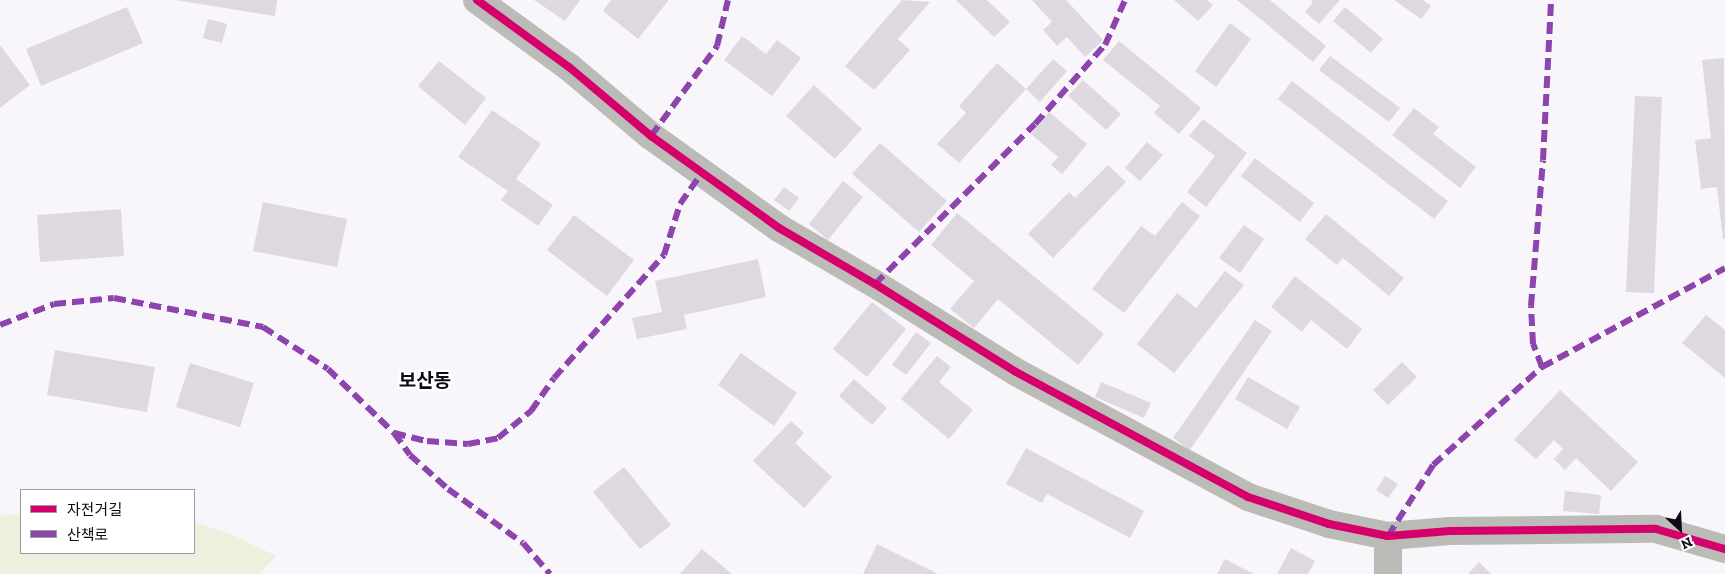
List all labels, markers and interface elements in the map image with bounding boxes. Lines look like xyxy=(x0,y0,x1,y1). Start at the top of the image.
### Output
district label: 보산동 xyxy=(399,370,451,392)
legend xyxy=(20,489,195,554)
text: 자전거길 xyxy=(67,501,122,519)
north arrow xyxy=(1655,504,1705,554)
text: 산책로 xyxy=(67,526,108,544)
text: N xyxy=(1678,533,1695,553)

